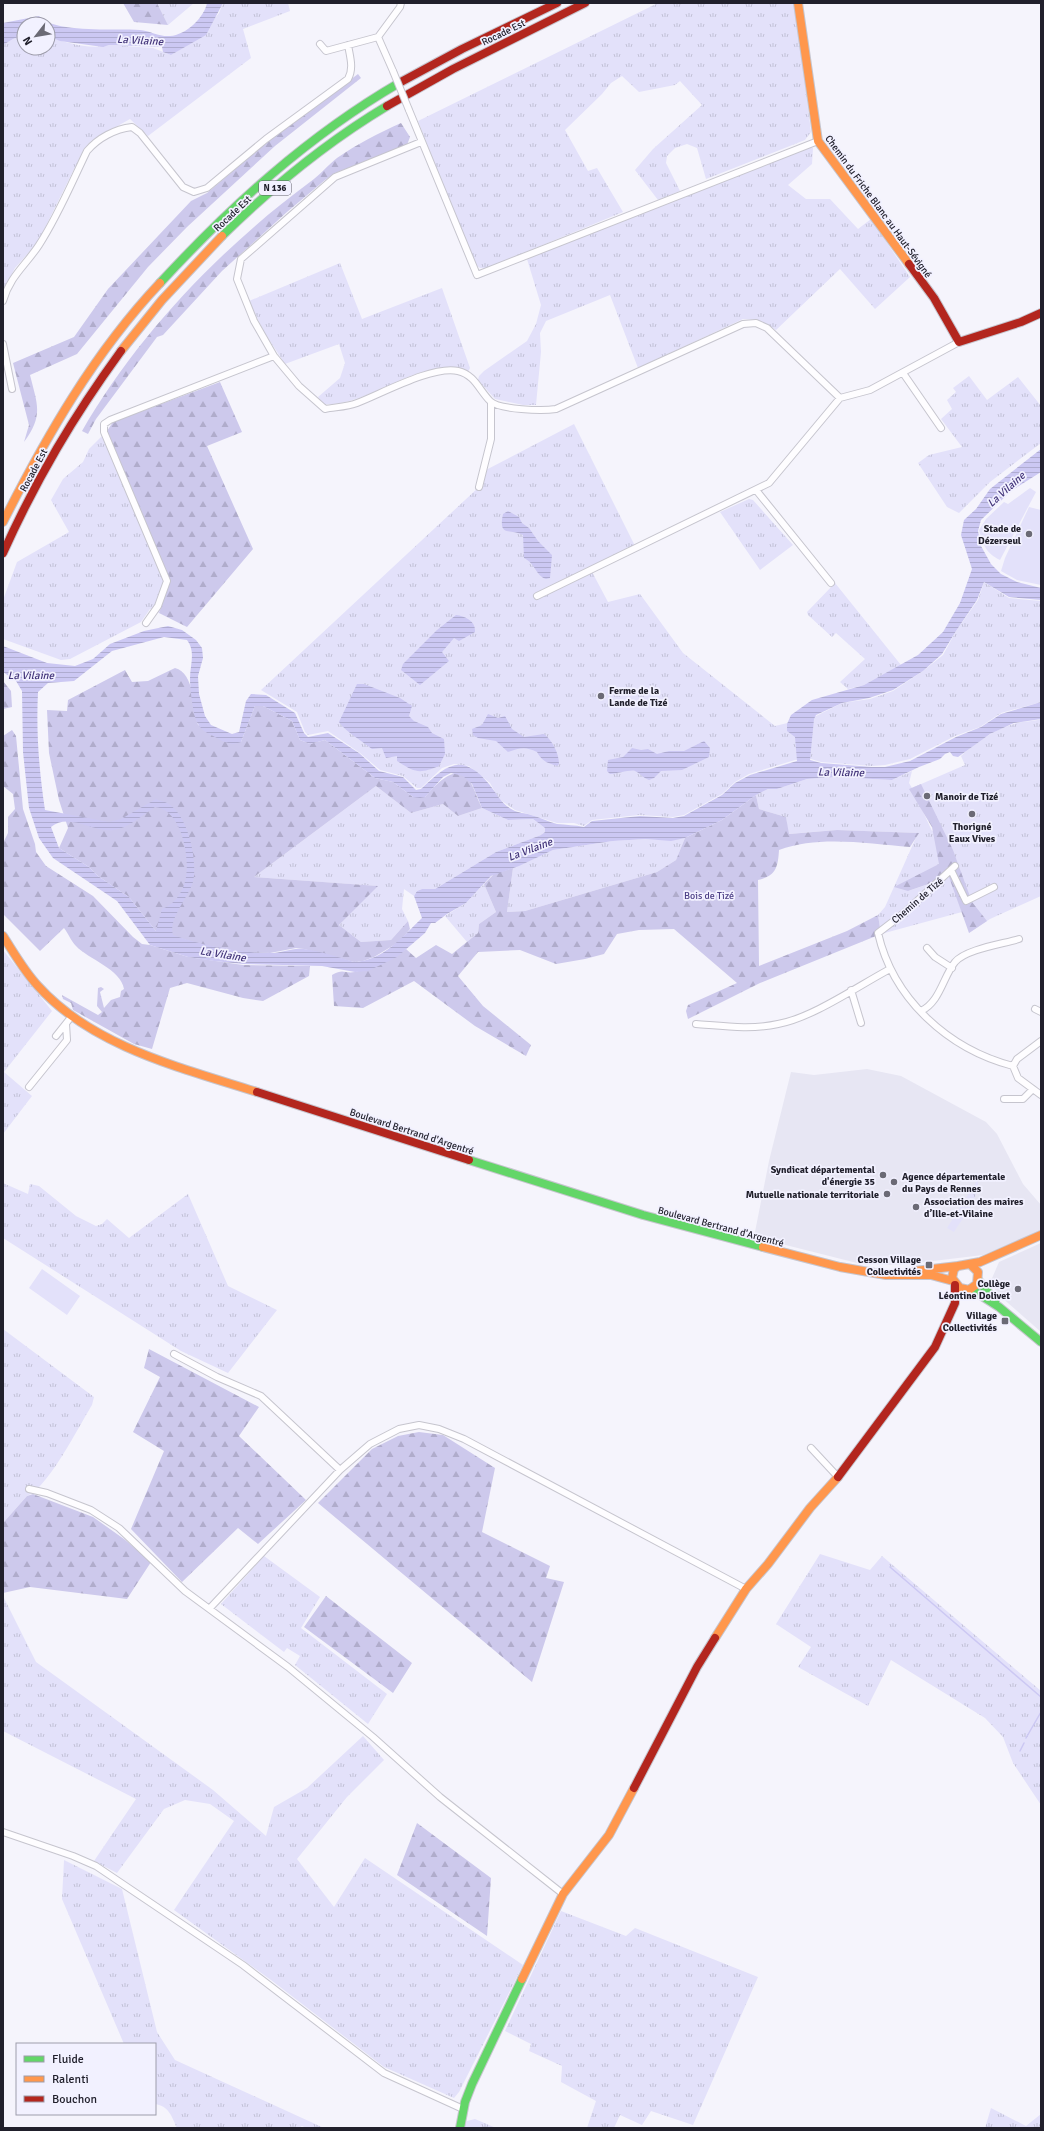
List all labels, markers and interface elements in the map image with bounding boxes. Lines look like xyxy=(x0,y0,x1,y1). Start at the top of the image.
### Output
north arrow xyxy=(16,16,56,56)
street label: Rocade Est xyxy=(480,17,528,49)
water label: La Vilaine xyxy=(117,33,164,48)
text: N xyxy=(20,34,35,48)
street label: Chemin du Friche Blanc au Haut-Sévigné xyxy=(822,133,934,280)
road number: N 136 xyxy=(259,181,291,195)
street label: Rocade Est xyxy=(211,193,254,234)
street label: Rocade Est xyxy=(18,447,50,494)
water label: La Vilaine xyxy=(985,469,1028,510)
place label: Stade de Dézerseul xyxy=(978,523,1021,547)
marker: Stade de Dézerseul xyxy=(1024,529,1034,539)
water label: La Vilaine xyxy=(8,669,55,682)
place label: Ferme de la Lande de Tizé xyxy=(609,685,667,709)
marker: Ferme de la Lande de Tizé xyxy=(596,691,606,701)
water label: La Vilaine xyxy=(818,766,865,779)
marker: Manoir de Tizé xyxy=(922,791,932,801)
place label: Manoir de Tizé xyxy=(935,791,998,803)
marker: Thorigné Eaux Vives xyxy=(967,809,977,819)
place label: Thorigné Eaux Vives xyxy=(949,821,996,845)
water label: La Vilaine xyxy=(506,835,555,864)
street label: Chemin de Tizé xyxy=(889,875,946,926)
park label: Bois de Tizé xyxy=(684,890,734,902)
water label: La Vilaine xyxy=(199,944,247,965)
street label: Boulevard Bertrand d'Argentré xyxy=(348,1106,475,1158)
place label: Syndicat départemental d'énergie 35 xyxy=(771,1164,875,1188)
marker: Syndicat départemental d'énergie 35 xyxy=(878,1170,888,1180)
place label: Agence départementale du Pays de Rennes xyxy=(902,1171,1005,1195)
marker: Agence départementale du Pays de Rennes xyxy=(889,1177,899,1187)
place label: Mutuelle nationale territoriale xyxy=(746,1189,879,1201)
marker: Mutuelle nationale territoriale xyxy=(882,1189,892,1199)
place label: Association des maires d’Ille-et-Vilaine xyxy=(924,1196,1024,1220)
marker: Association des maires d’Ille-et-Vilaine xyxy=(911,1202,921,1212)
street label: Boulevard Bertrand d'Argentré xyxy=(656,1204,785,1250)
place label: Cesson Village Collectivités xyxy=(858,1254,922,1278)
marker: Cesson Village Collectivités xyxy=(924,1260,934,1270)
place label: Collège Léontine Dolivet xyxy=(939,1278,1010,1302)
marker: Collège Léontine Dolivet xyxy=(1013,1284,1023,1294)
place label: Village Collectivités xyxy=(943,1310,998,1334)
marker: Village Collectivités xyxy=(1000,1316,1010,1326)
legend xyxy=(16,2043,156,2115)
text: Fluide xyxy=(52,2052,84,2067)
text: Ralenti xyxy=(52,2072,89,2087)
text: Bouchon xyxy=(52,2092,97,2107)

